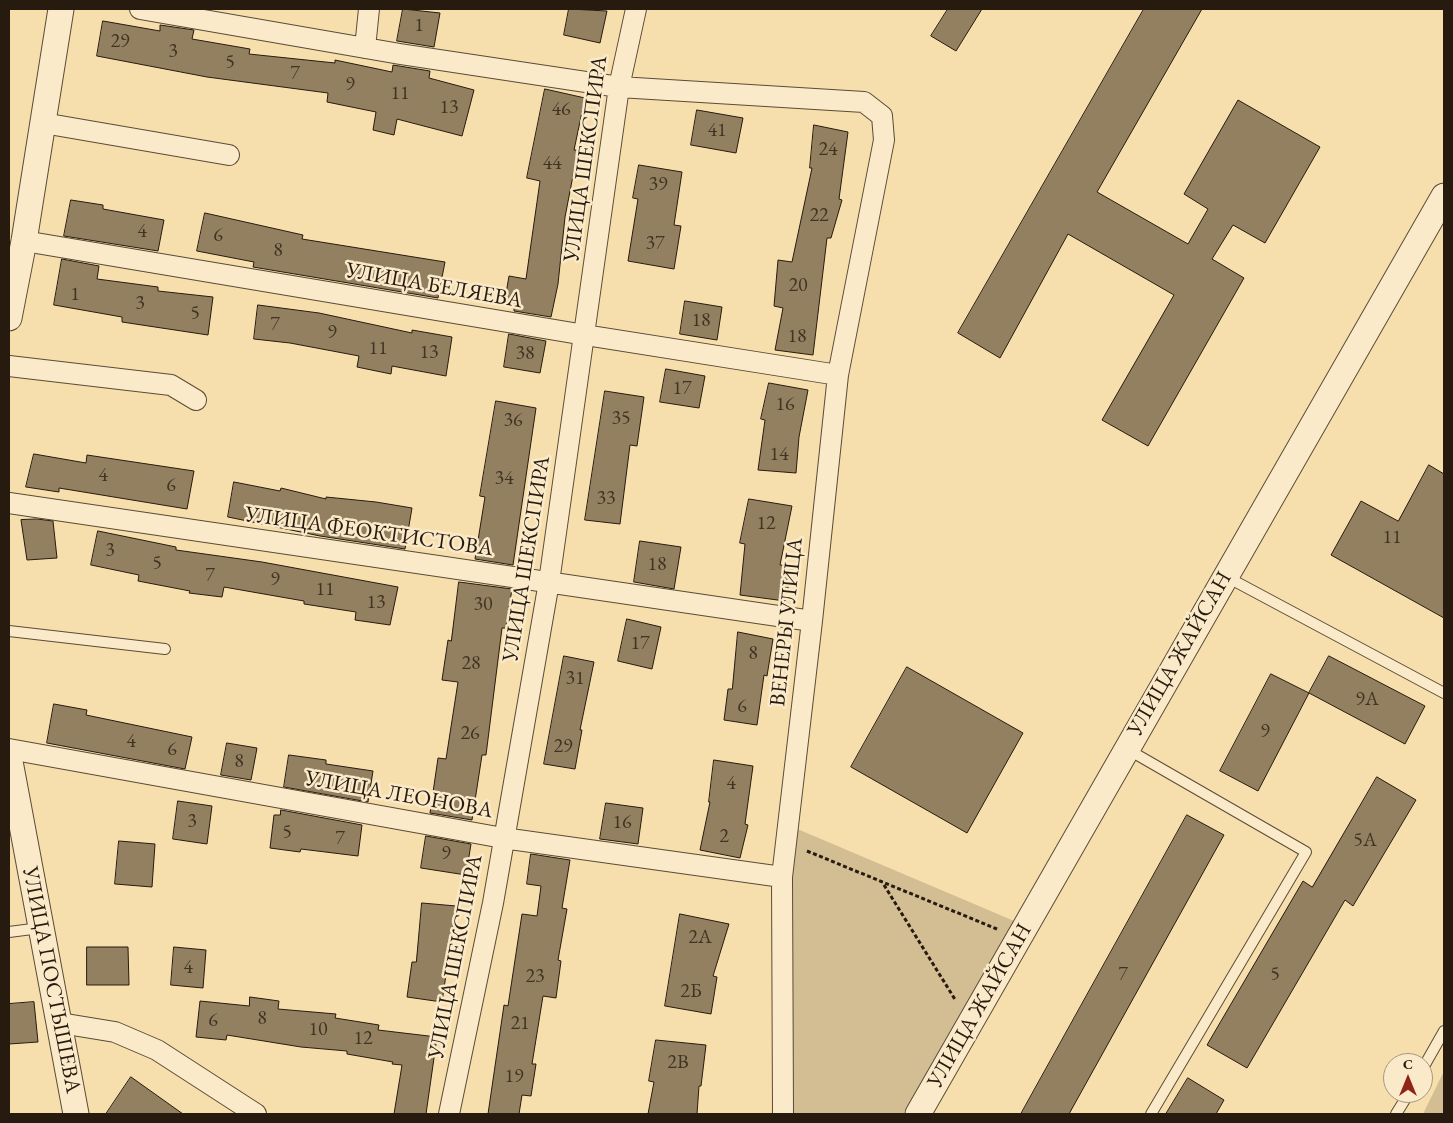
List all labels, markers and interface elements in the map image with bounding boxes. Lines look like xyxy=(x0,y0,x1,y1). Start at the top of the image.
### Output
house number: 1 xyxy=(414,14,424,38)
house number: 29 xyxy=(110,30,130,54)
house number: 3 xyxy=(168,40,178,64)
house number: 5 xyxy=(225,51,235,75)
street label: УЛИЦА ШЕКСПИРА xyxy=(558,54,614,264)
house number: 7 xyxy=(290,62,300,86)
house number: 9 xyxy=(345,73,355,97)
house number: 11 xyxy=(390,82,410,106)
house number: 13 xyxy=(439,96,459,120)
house number: 46 xyxy=(551,98,571,122)
house number: 41 xyxy=(707,119,727,143)
house number: 24 xyxy=(818,138,838,162)
house number: 44 xyxy=(542,152,562,176)
house number: 39 xyxy=(648,173,668,197)
house number: 22 xyxy=(809,204,829,228)
house number: 4 xyxy=(137,220,147,244)
house number: 6 xyxy=(213,224,223,248)
house number: 37 xyxy=(645,232,665,256)
house number: 8 xyxy=(273,239,283,263)
street label: УЛИЦА БЕЛЯЕВА xyxy=(344,257,524,315)
house number: 20 xyxy=(788,274,808,298)
house number: 1 xyxy=(70,283,80,307)
house number: 3 xyxy=(135,292,145,316)
house number: 5 xyxy=(190,302,200,326)
house number: 18 xyxy=(691,309,711,333)
house number: 7 xyxy=(270,313,280,337)
house number: 9 xyxy=(327,321,337,345)
house number: 18 xyxy=(787,325,807,349)
house number: 11 xyxy=(368,337,388,361)
house number: 13 xyxy=(419,341,439,365)
house number: 38 xyxy=(515,342,535,366)
house number: 17 xyxy=(672,377,692,401)
house number: 16 xyxy=(775,393,795,417)
house number: 35 xyxy=(611,407,631,431)
house number: 36 xyxy=(503,409,523,433)
house number: 14 xyxy=(769,443,789,467)
street label: УЛИЦА ШЕКСПИРА xyxy=(498,454,556,664)
house number: 4 xyxy=(98,464,108,488)
house number: 34 xyxy=(494,467,514,491)
house number: 6 xyxy=(166,474,176,498)
house number: 33 xyxy=(596,487,616,511)
street label: УЛИЦА ФЕОКТИСТОВА xyxy=(243,502,495,562)
house number: 12 xyxy=(756,512,776,536)
house number: 11 xyxy=(1382,526,1402,550)
street label: ВЕНЕРЫ УЛИЦА xyxy=(765,536,809,708)
house number: 3 xyxy=(105,539,115,563)
house number: 5 xyxy=(152,552,162,576)
house number: 18 xyxy=(647,553,667,577)
house number: 7 xyxy=(205,564,215,588)
street label: УЛИЦА ЖАЙСАН xyxy=(1122,567,1238,741)
house number: 9 xyxy=(270,568,280,592)
house number: 11 xyxy=(315,578,335,602)
house number: 13 xyxy=(366,591,386,615)
house number: 30 xyxy=(473,593,493,617)
house number: 17 xyxy=(630,632,650,656)
house number: 8 xyxy=(748,642,758,666)
house number: 28 xyxy=(461,652,481,676)
house number: 31 xyxy=(565,667,585,691)
house number: 9А xyxy=(1355,688,1379,712)
house number: 6 xyxy=(737,695,747,719)
house number: 9 xyxy=(1260,720,1270,744)
house number: 26 xyxy=(460,722,480,746)
house number: 4 xyxy=(126,730,136,754)
house number: 29 xyxy=(553,735,573,759)
house number: 6 xyxy=(167,738,177,762)
house number: 8 xyxy=(234,750,244,774)
street label: УЛИЦА ЛЕОНОВА xyxy=(303,765,495,825)
house number: 4 xyxy=(726,772,736,796)
house number: 3 xyxy=(187,810,197,834)
house number: 16 xyxy=(612,811,632,835)
house number: 5 xyxy=(282,821,292,845)
house number: 2 xyxy=(719,825,729,849)
house number: 7 xyxy=(335,827,345,851)
house number: 5А xyxy=(1353,829,1377,853)
house number: 9 xyxy=(441,842,451,866)
street label: УЛИЦА ШЕКСПИРА xyxy=(423,852,489,1062)
street label: УЛИЦА ПОСТЫШЕВА xyxy=(16,864,86,1096)
street label: УЛИЦА ЖАЙСАН xyxy=(922,919,1038,1093)
house number: 2А xyxy=(688,926,712,950)
house number: 4 xyxy=(183,956,193,980)
house number: 7 xyxy=(1118,963,1128,987)
house number: 5 xyxy=(1270,963,1280,987)
house number: 23 xyxy=(525,965,545,989)
house number: 2Б xyxy=(680,980,702,1004)
house number: 8 xyxy=(257,1007,267,1031)
house number: 6 xyxy=(208,1009,218,1033)
house number: 21 xyxy=(510,1012,530,1036)
house number: 10 xyxy=(308,1018,328,1042)
house number: 12 xyxy=(353,1027,373,1051)
house number: 2В xyxy=(667,1051,689,1075)
north arrow xyxy=(1383,1053,1433,1103)
text: С xyxy=(1403,1055,1413,1073)
house number: 19 xyxy=(504,1065,524,1089)

